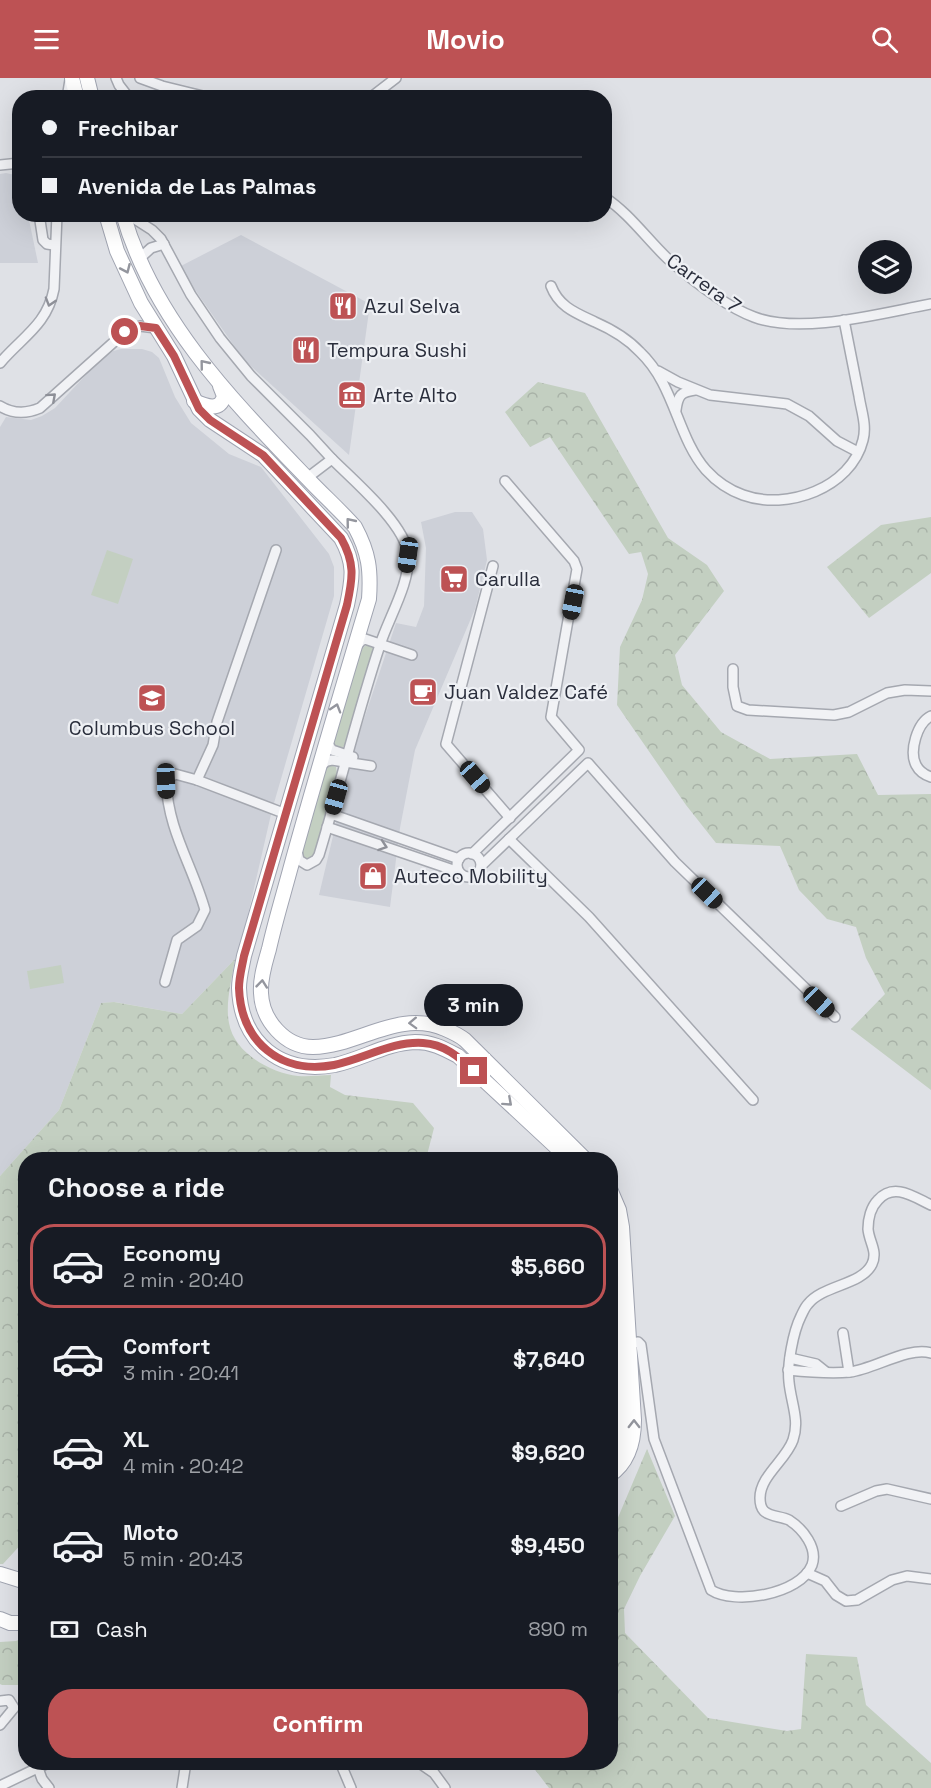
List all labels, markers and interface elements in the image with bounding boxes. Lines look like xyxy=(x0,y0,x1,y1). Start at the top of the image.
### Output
text: Movio xyxy=(426,22,505,57)
icon: menu xyxy=(30,23,63,56)
icon: search xyxy=(868,23,901,56)
text: Frechibar xyxy=(78,114,179,142)
text: Avenida de Las Palmas xyxy=(78,172,316,200)
map controls xyxy=(858,240,912,294)
button: layers xyxy=(858,240,912,294)
street label: Carrera 7 xyxy=(662,247,746,319)
one-way arrow xyxy=(118,263,130,274)
restaurant icon: Azul Selva xyxy=(327,290,359,322)
place label: Azul Selva xyxy=(364,293,460,319)
one-way arrow xyxy=(45,296,58,307)
route start xyxy=(111,318,138,345)
restaurant icon: Tempura Sushi xyxy=(290,334,322,366)
place label: Tempura Sushi xyxy=(327,337,467,363)
one-way arrow xyxy=(200,360,211,371)
museum icon: Arte Alto xyxy=(336,379,368,411)
place label: Arte Alto xyxy=(373,382,457,408)
one-way arrow xyxy=(45,393,56,404)
one-way arrow xyxy=(347,518,358,529)
car xyxy=(397,536,419,574)
supermarket icon: Carulla xyxy=(438,563,470,595)
place label: Carulla xyxy=(475,566,540,592)
car xyxy=(561,583,585,621)
cafe icon: Juan Valdez Café xyxy=(407,676,439,708)
place label: Juan Valdez Café xyxy=(444,679,608,705)
school or university icon: Columbus School xyxy=(136,682,168,714)
one-way arrow xyxy=(329,703,341,713)
place label: Columbus School xyxy=(69,715,235,741)
car xyxy=(456,758,494,796)
car xyxy=(156,763,176,799)
car xyxy=(322,777,350,817)
one-way arrow xyxy=(377,839,387,852)
shop icon: Auteco Mobility xyxy=(357,860,389,892)
place label: Auteco Mobility xyxy=(394,863,548,889)
car xyxy=(688,874,726,912)
one-way arrow xyxy=(255,979,268,988)
car xyxy=(800,983,838,1021)
callout: 3 min xyxy=(424,984,524,1026)
text: 3 min xyxy=(448,992,499,1018)
one-way arrow xyxy=(408,1017,417,1029)
route end xyxy=(460,1057,487,1084)
one-way arrow xyxy=(501,1095,511,1106)
text: Choose a ride xyxy=(48,1170,225,1205)
icon: car xyxy=(51,1239,105,1293)
text: Economy xyxy=(123,1239,221,1267)
text: $5,660 xyxy=(511,1252,585,1280)
text: 2 min · 20:40 xyxy=(123,1267,244,1293)
icon: car xyxy=(51,1332,105,1386)
text: Comfort xyxy=(123,1332,211,1360)
text: $7,640 xyxy=(513,1345,585,1373)
text: 3 min · 20:41 xyxy=(123,1360,239,1386)
one-way arrow xyxy=(628,1420,640,1429)
icon: car xyxy=(51,1425,105,1479)
text: XL xyxy=(123,1425,149,1453)
text: $9,620 xyxy=(511,1438,585,1466)
text: 4 min · 20:42 xyxy=(123,1453,244,1479)
icon: car xyxy=(51,1518,105,1572)
text: Moto xyxy=(123,1518,179,1546)
text: $9,450 xyxy=(510,1531,585,1559)
text: 5 min · 20:43 xyxy=(123,1546,243,1572)
icon: cash xyxy=(48,1613,81,1646)
text: Cash xyxy=(96,1615,148,1643)
text: 890 m xyxy=(528,1616,588,1642)
button: Confirm xyxy=(48,1689,588,1758)

